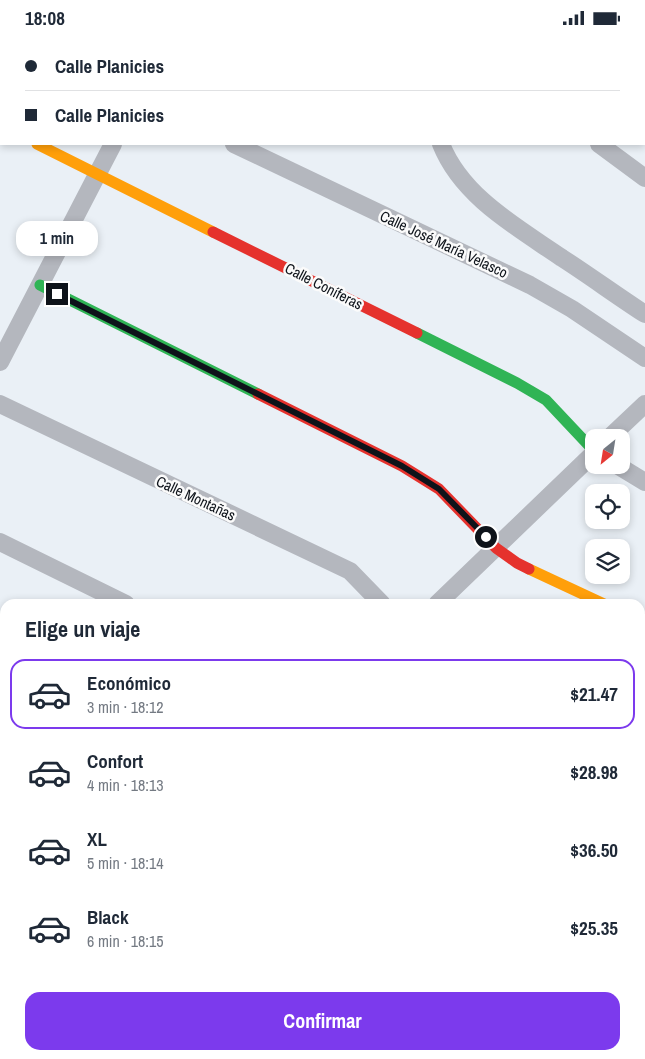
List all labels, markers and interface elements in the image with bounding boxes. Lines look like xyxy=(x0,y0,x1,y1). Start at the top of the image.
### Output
text: 18:08 xyxy=(25,5,65,31)
text: Calle Planicies xyxy=(55,53,164,79)
text: Calle Planicies xyxy=(55,102,164,128)
street label: Calle José María Velasco xyxy=(377,205,511,283)
callout: 1 min xyxy=(16,221,98,257)
text: 1 min xyxy=(40,227,74,249)
street label: Calle Coníferas xyxy=(281,257,367,315)
route end xyxy=(46,283,68,305)
north arrow xyxy=(585,429,630,474)
map controls xyxy=(585,429,630,584)
street label: Calle Montañas xyxy=(153,470,239,526)
button: locate xyxy=(585,484,630,529)
route start xyxy=(475,526,497,548)
button: layers xyxy=(585,539,630,584)
text: Elige un viaje xyxy=(25,614,140,644)
text: Económico xyxy=(87,670,171,696)
icon: car xyxy=(27,672,72,717)
text: $21.47 xyxy=(570,681,618,707)
text: 3 min · 18:12 xyxy=(87,696,164,718)
text: Confort xyxy=(87,748,143,774)
icon: car xyxy=(27,750,72,795)
text: $28.98 xyxy=(570,759,618,785)
text: 4 min · 18:13 xyxy=(87,774,164,796)
text: XL xyxy=(87,826,107,852)
icon: car xyxy=(27,828,72,873)
text: $36.50 xyxy=(570,837,618,863)
text: 5 min · 18:14 xyxy=(87,852,164,874)
text: Black xyxy=(87,904,129,930)
icon: car xyxy=(27,906,72,951)
text: $25.35 xyxy=(570,915,618,941)
text: 6 min · 18:15 xyxy=(87,930,164,952)
button: Confirmar xyxy=(25,992,620,1050)

